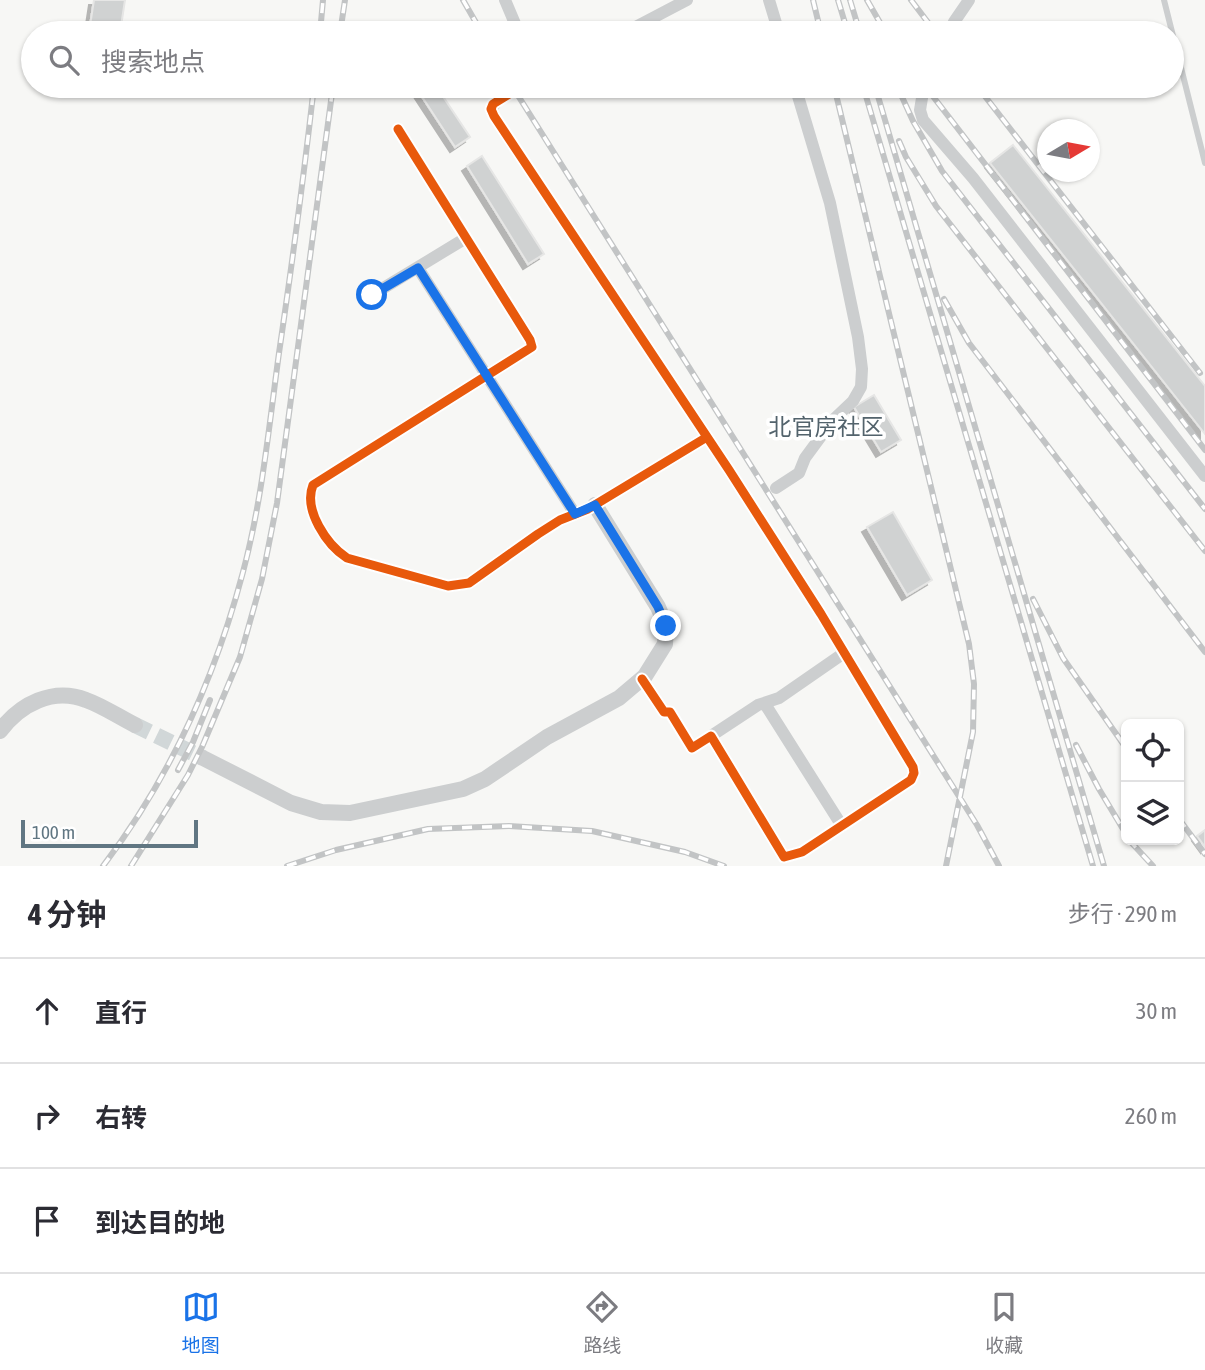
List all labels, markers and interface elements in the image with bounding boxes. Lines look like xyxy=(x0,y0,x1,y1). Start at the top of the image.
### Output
search box xyxy=(21,21,1184,98)
icon: search xyxy=(45,41,83,79)
text: 搜索地点 xyxy=(101,47,205,77)
north arrow xyxy=(1037,119,1100,182)
route start xyxy=(356,279,387,310)
district label: 北官房社区 xyxy=(769,414,884,440)
route end xyxy=(650,610,681,641)
map controls xyxy=(1121,719,1184,845)
button: locate xyxy=(1121,719,1184,782)
button: layers xyxy=(1121,782,1184,845)
scale bar xyxy=(21,817,198,849)
text: 100 m xyxy=(32,821,75,843)
text: 4 分钟 xyxy=(28,897,106,931)
text: 步行 · 290 m xyxy=(1068,901,1177,927)
icon: ahead xyxy=(28,992,66,1030)
text: 直行 xyxy=(95,998,147,1028)
text: 30 m xyxy=(1136,998,1177,1024)
icon: right xyxy=(28,1097,66,1135)
text: 右转 xyxy=(95,1103,147,1133)
text: 260 m xyxy=(1125,1103,1177,1129)
icon: arrive xyxy=(28,1202,66,1240)
text: 到达目的地 xyxy=(95,1208,225,1238)
tab: 地图 xyxy=(182,1288,220,1357)
tab: 路线 xyxy=(583,1288,621,1357)
tab: 收藏 xyxy=(985,1288,1023,1357)

